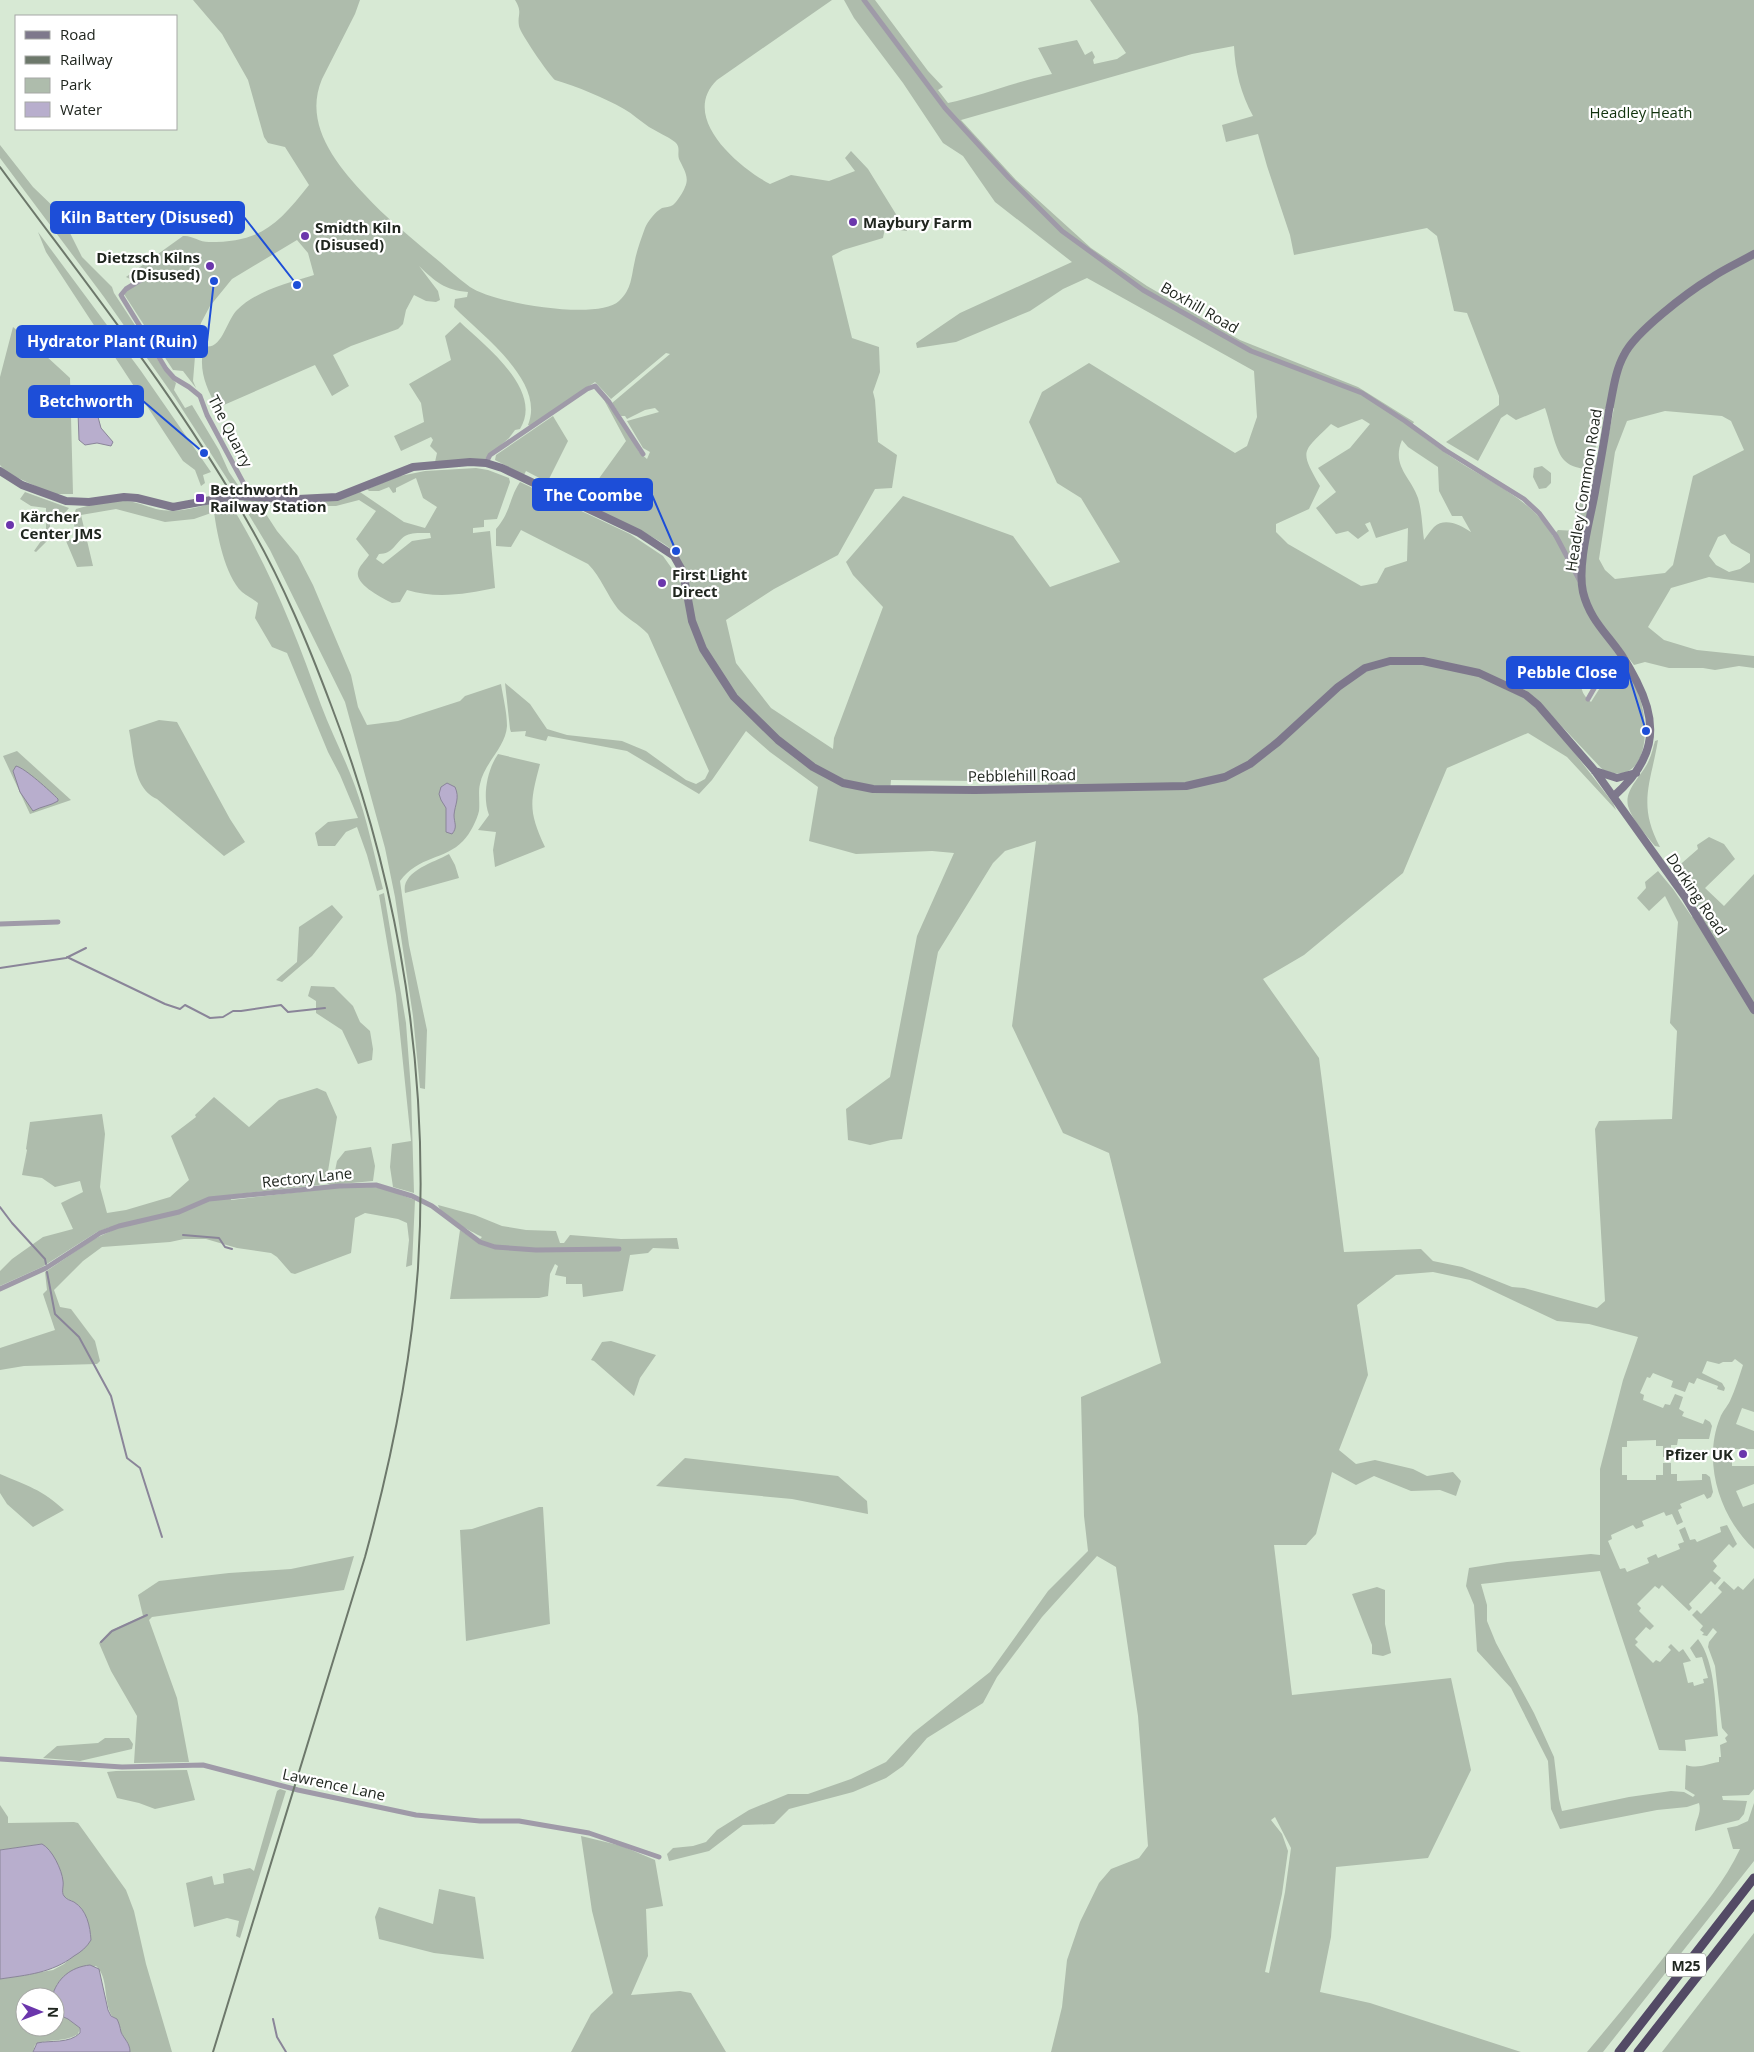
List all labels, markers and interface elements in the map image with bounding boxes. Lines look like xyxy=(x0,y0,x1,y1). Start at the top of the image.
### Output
legend xyxy=(15,15,178,130)
text: Road xyxy=(60,24,96,44)
text: Railway xyxy=(60,49,113,69)
text: Park xyxy=(60,74,91,94)
text: Water xyxy=(60,99,102,119)
park label: Headley Heath xyxy=(1590,102,1692,122)
callout: Kiln Battery (Disused) xyxy=(51,202,244,233)
text: Kiln Battery (Disused) xyxy=(61,206,233,228)
place label: Maybury Farm xyxy=(863,212,972,232)
marker: Maybury Farm xyxy=(847,216,859,228)
place label: Smidth Kiln (Disused) xyxy=(315,217,401,254)
marker: Smidth Kiln (Disused) xyxy=(299,230,311,242)
place label: Dietzsch Kilns (Disused) xyxy=(96,247,200,284)
marker: Dietzsch Kilns (Disused) xyxy=(204,260,216,272)
street label: Boxhill Road xyxy=(1157,277,1243,337)
callout: Hydrator Plant (Ruin) xyxy=(17,326,207,357)
text: Hydrator Plant (Ruin) xyxy=(27,330,197,352)
callout: Betchworth xyxy=(29,386,143,417)
text: Betchworth xyxy=(39,390,133,412)
street label: The Quarry xyxy=(204,391,258,471)
street label: Headley Common Road xyxy=(1560,407,1606,573)
place label: Betchworth Railway Station xyxy=(210,479,327,516)
callout: The Coombe xyxy=(533,479,652,510)
text: The Coombe xyxy=(544,484,642,506)
marker: Betchworth Railway Station xyxy=(194,492,206,504)
place label: Kärcher Center JMS xyxy=(20,506,102,543)
marker: Kärcher Center JMS xyxy=(4,519,16,531)
place label: First Light Direct xyxy=(672,564,748,601)
marker: First Light Direct xyxy=(656,577,668,589)
callout: Pebble Close xyxy=(1507,657,1628,688)
text: Pebble Close xyxy=(1517,661,1617,683)
street label: Pebblehill Road xyxy=(968,764,1076,786)
street label: Dorking Road xyxy=(1662,849,1732,939)
street label: Rectory Lane xyxy=(261,1162,353,1192)
place label: Pfizer UK xyxy=(1665,1444,1733,1464)
marker: Pfizer UK xyxy=(1737,1448,1749,1460)
street label: Lawrence Lane xyxy=(281,1763,387,1805)
road number: M25 xyxy=(1666,1954,1706,1976)
north arrow xyxy=(15,1987,65,2037)
text: N xyxy=(44,2006,63,2018)

